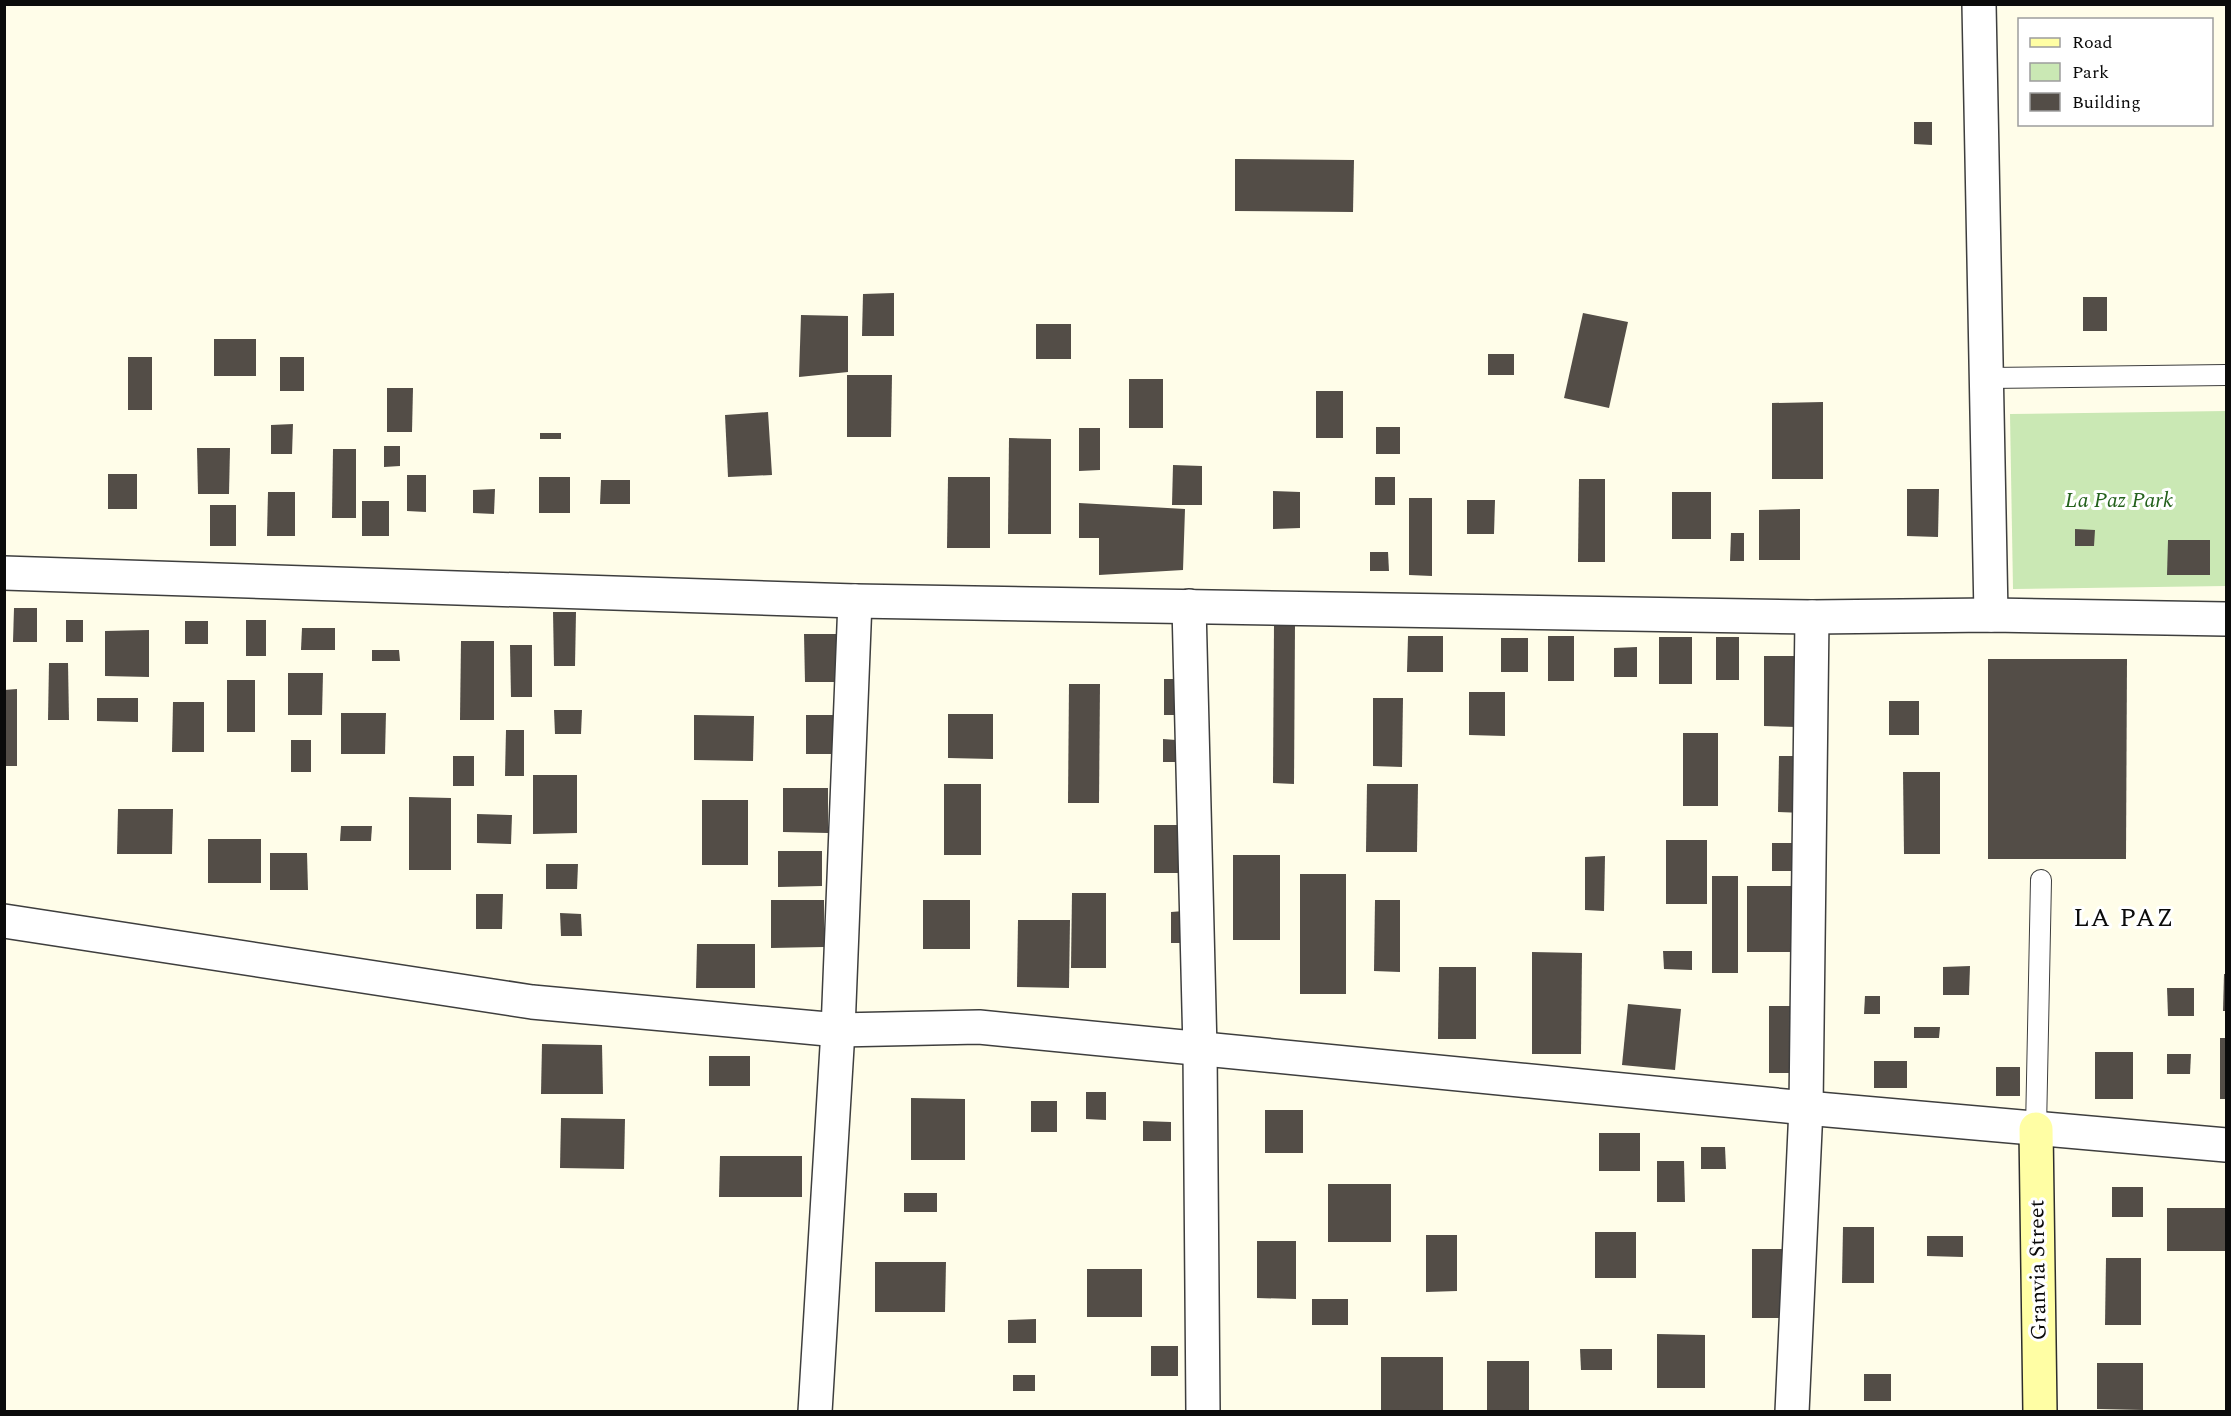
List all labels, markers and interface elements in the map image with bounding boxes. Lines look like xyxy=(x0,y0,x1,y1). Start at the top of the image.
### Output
legend xyxy=(2018,18,2213,126)
text: Road xyxy=(2072,29,2113,56)
text: Park xyxy=(2072,59,2109,86)
text: Building xyxy=(2072,89,2141,116)
park label: La Paz Park xyxy=(2065,484,2173,517)
district label: LA PAZ xyxy=(2073,898,2175,938)
street label: Granvia Street xyxy=(2020,1199,2056,1341)

